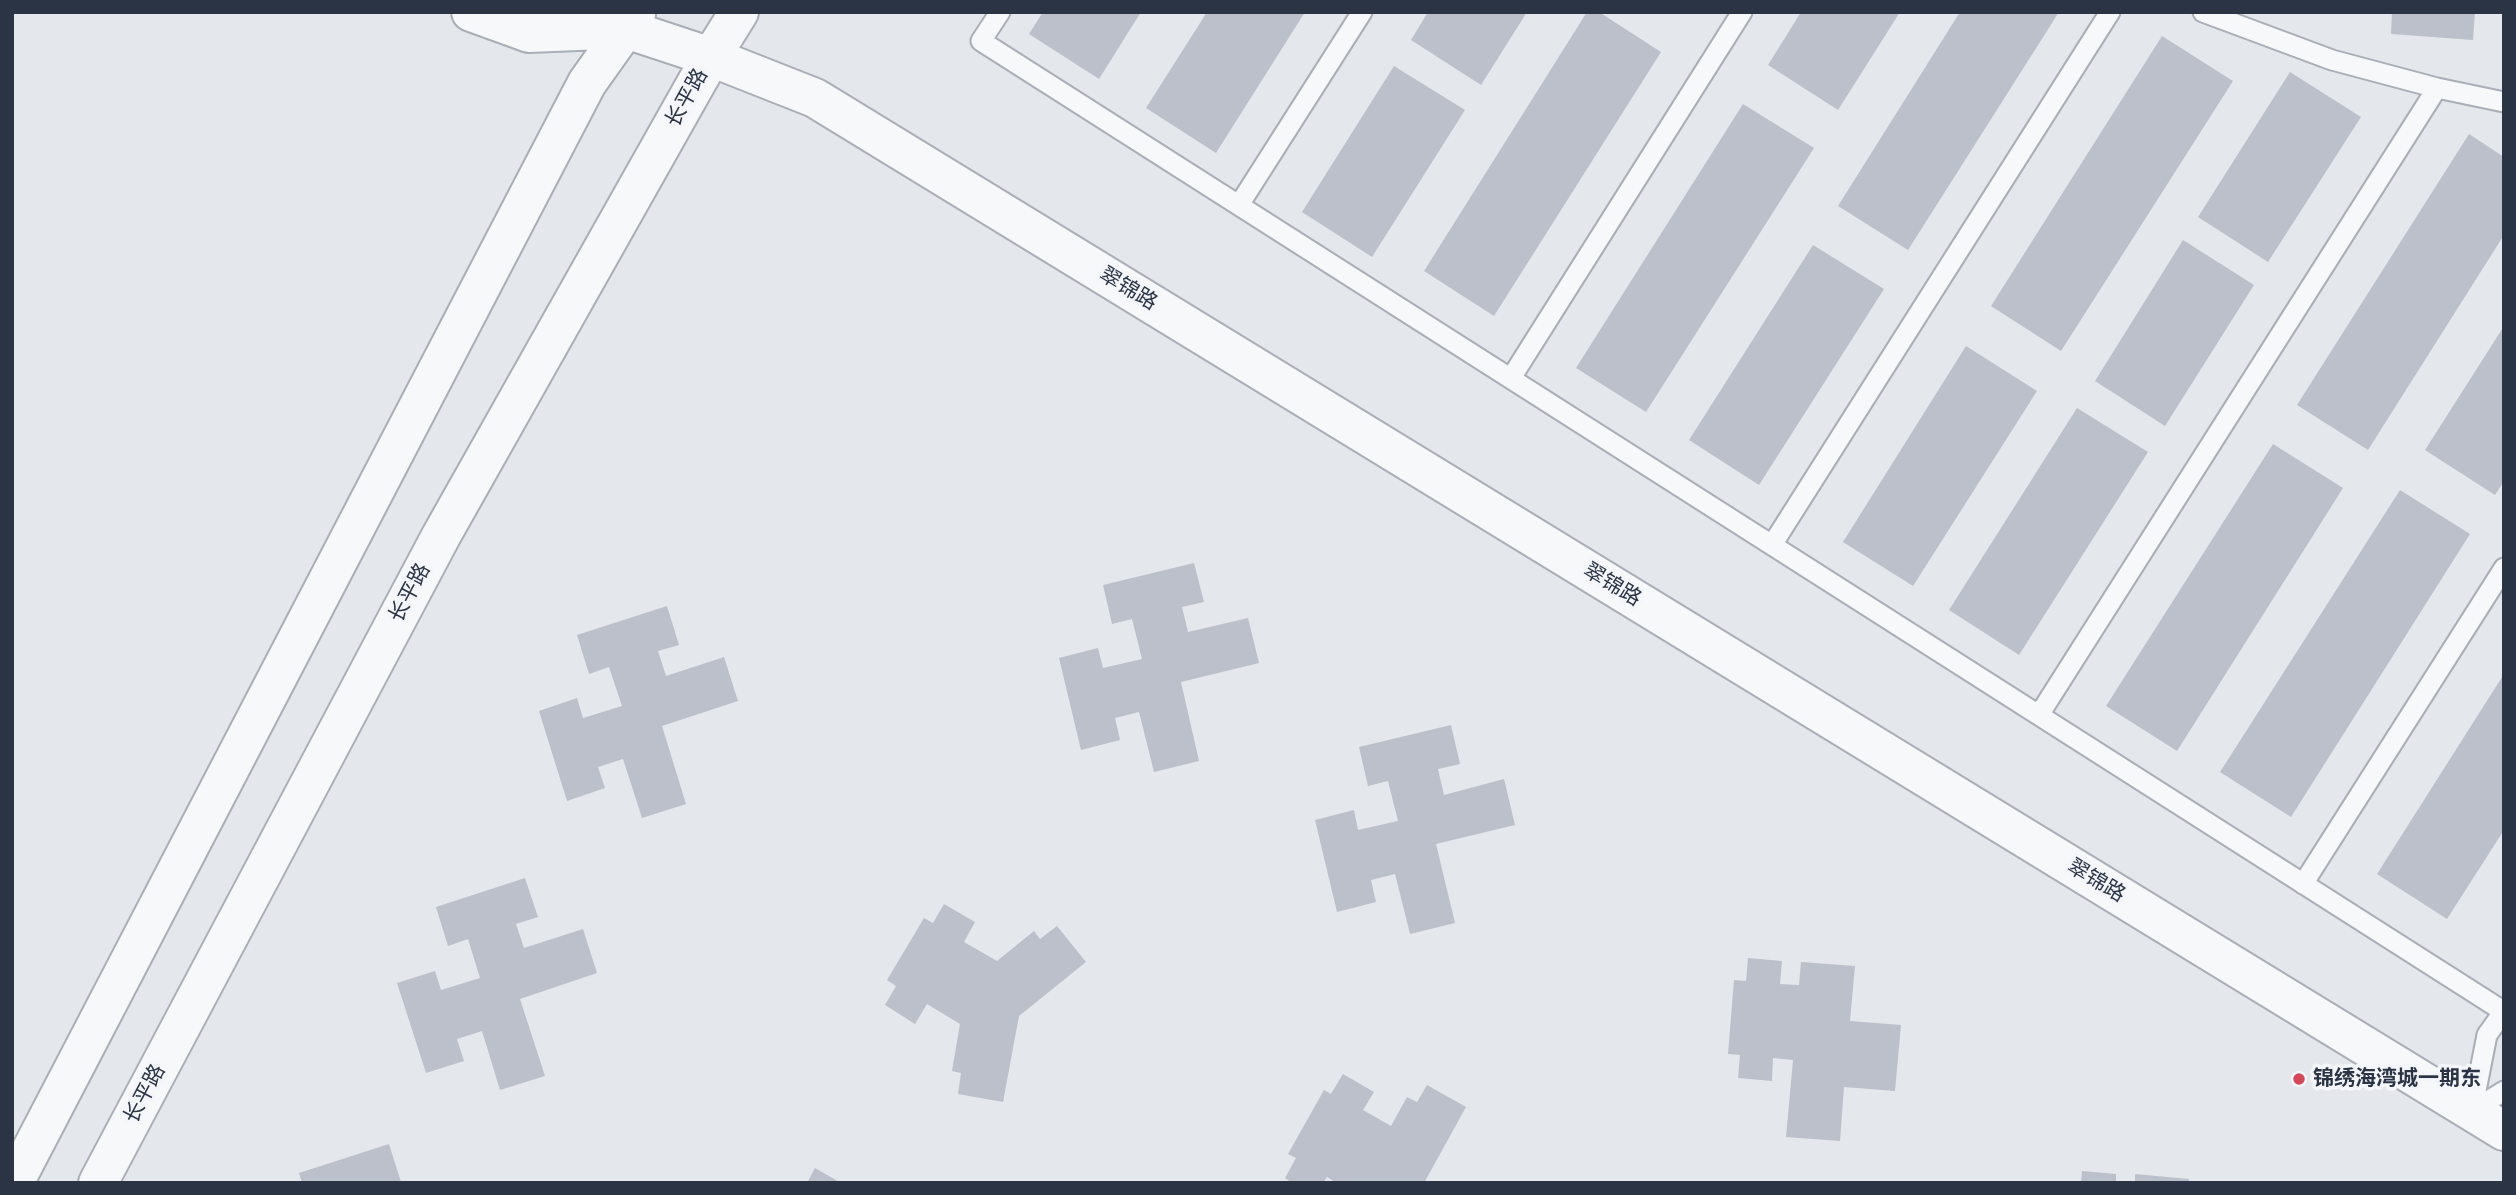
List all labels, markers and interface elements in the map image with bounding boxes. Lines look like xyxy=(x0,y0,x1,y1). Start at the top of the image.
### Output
street label: 长平路 xyxy=(661,64,713,132)
street label: 翠锦路 xyxy=(1095,262,1161,316)
street label: 翠锦路 xyxy=(1579,558,1645,612)
street label: 长平路 xyxy=(384,559,436,627)
street label: 翠锦路 xyxy=(2063,854,2129,908)
street label: 长平路 xyxy=(119,1060,171,1128)
place label: 锦绣海湾城一期东 xyxy=(2313,1066,2481,1092)
marker: 锦绣海湾城一期东 xyxy=(2291,1071,2307,1087)

